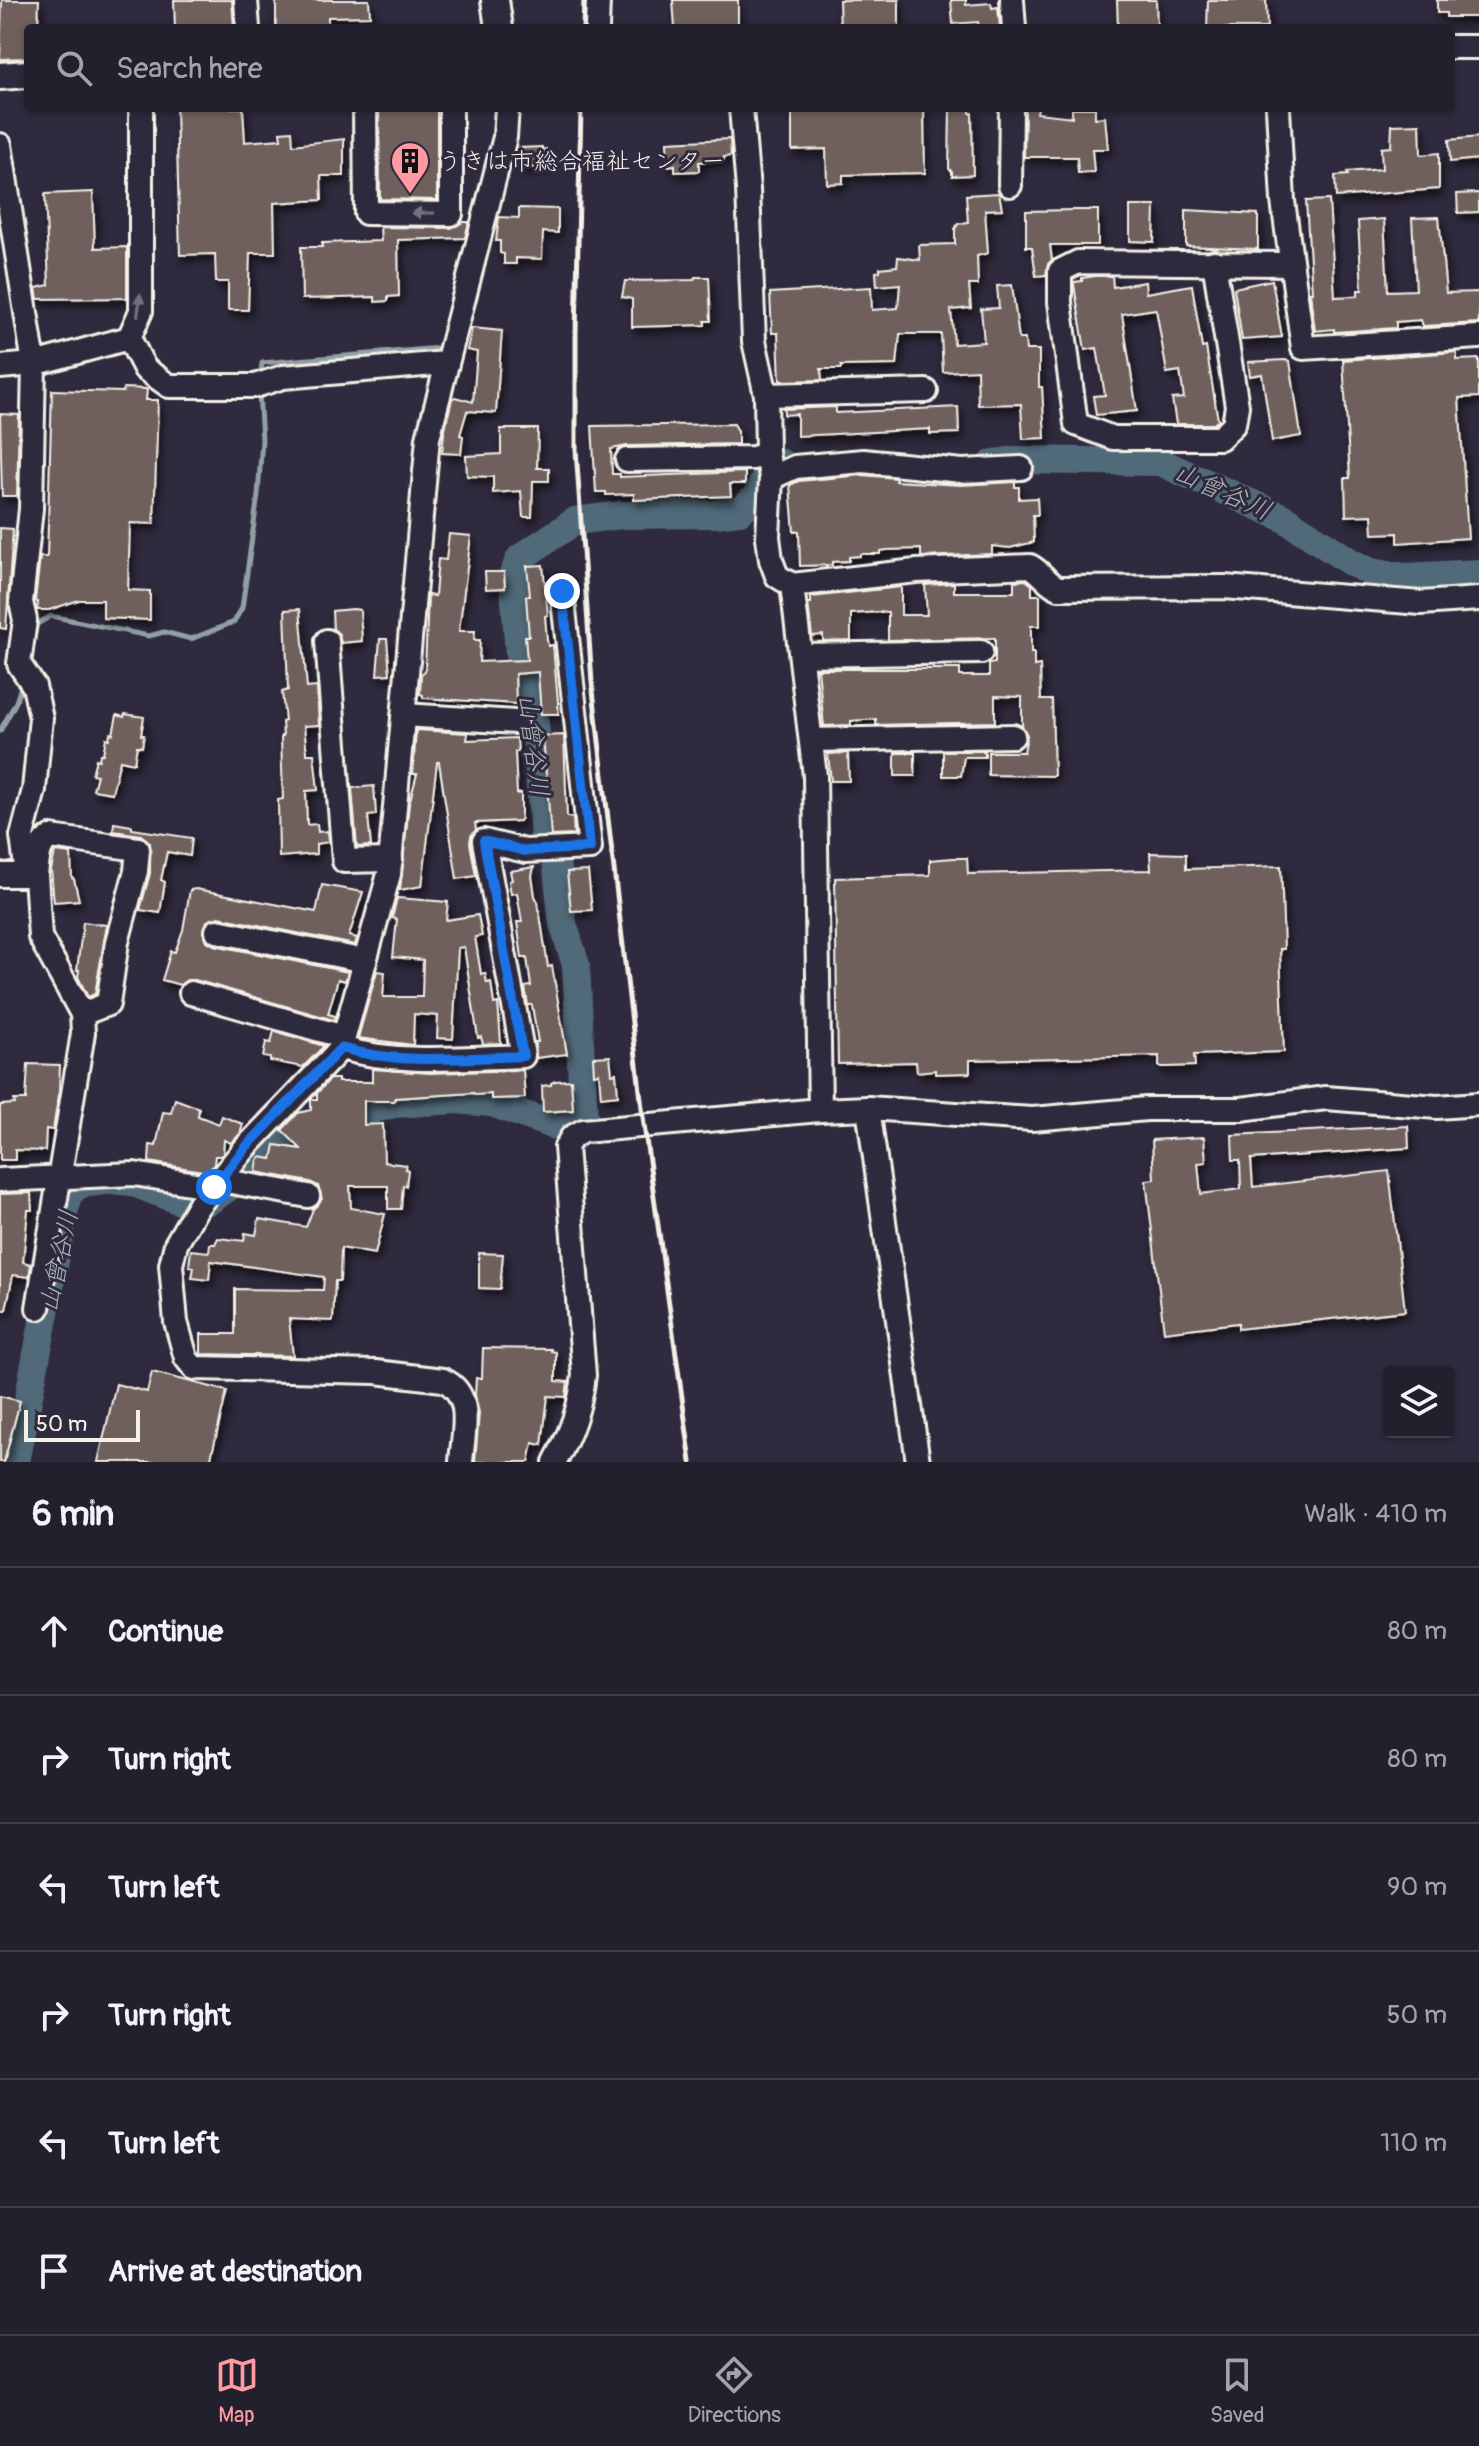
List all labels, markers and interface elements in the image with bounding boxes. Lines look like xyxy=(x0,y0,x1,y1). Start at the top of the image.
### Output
search box xyxy=(24,24,1455,112)
icon: search xyxy=(52,46,96,90)
text: Search here xyxy=(116,50,263,87)
building icon: うきは市総合福祉センター xyxy=(389,140,431,195)
place label: うきは市総合福祉センター xyxy=(438,147,725,176)
one-way arrow xyxy=(410,207,435,220)
one-way arrow xyxy=(133,292,146,317)
water label: 山曾谷川 xyxy=(1169,456,1277,528)
route end xyxy=(544,573,580,609)
water label: 山曾谷川 xyxy=(511,692,555,799)
route start xyxy=(196,1169,232,1205)
water label: 山曾谷川 xyxy=(33,1207,85,1315)
map controls xyxy=(1383,1366,1455,1438)
button: layers xyxy=(1383,1366,1455,1438)
scale bar xyxy=(24,1406,140,1442)
text: 50 m xyxy=(36,1410,87,1438)
text: 6 min xyxy=(32,1493,114,1536)
text: Walk · 410 m xyxy=(1304,1498,1447,1530)
icon: ahead xyxy=(32,1609,76,1653)
text: Continue xyxy=(108,1613,223,1650)
text: 80 m xyxy=(1387,1615,1447,1647)
icon: right xyxy=(32,1737,76,1781)
text: Turn right xyxy=(108,1741,231,1778)
text: 80 m xyxy=(1387,1743,1447,1775)
icon: left xyxy=(32,1865,76,1909)
text: Turn left xyxy=(108,1869,219,1906)
text: 90 m xyxy=(1387,1871,1447,1903)
icon: right xyxy=(32,1993,76,2037)
text: Turn right xyxy=(108,1997,231,2034)
text: 50 m xyxy=(1386,1999,1447,2031)
icon: left xyxy=(32,2121,76,2165)
text: Turn left xyxy=(108,2125,219,2162)
text: 110 m xyxy=(1380,2127,1447,2159)
icon: arrive xyxy=(32,2249,76,2293)
text: Arrive at destination xyxy=(108,2253,362,2290)
tab: Map xyxy=(215,2353,259,2429)
tab: Directions xyxy=(688,2353,781,2429)
tab: Saved xyxy=(1210,2353,1264,2429)

